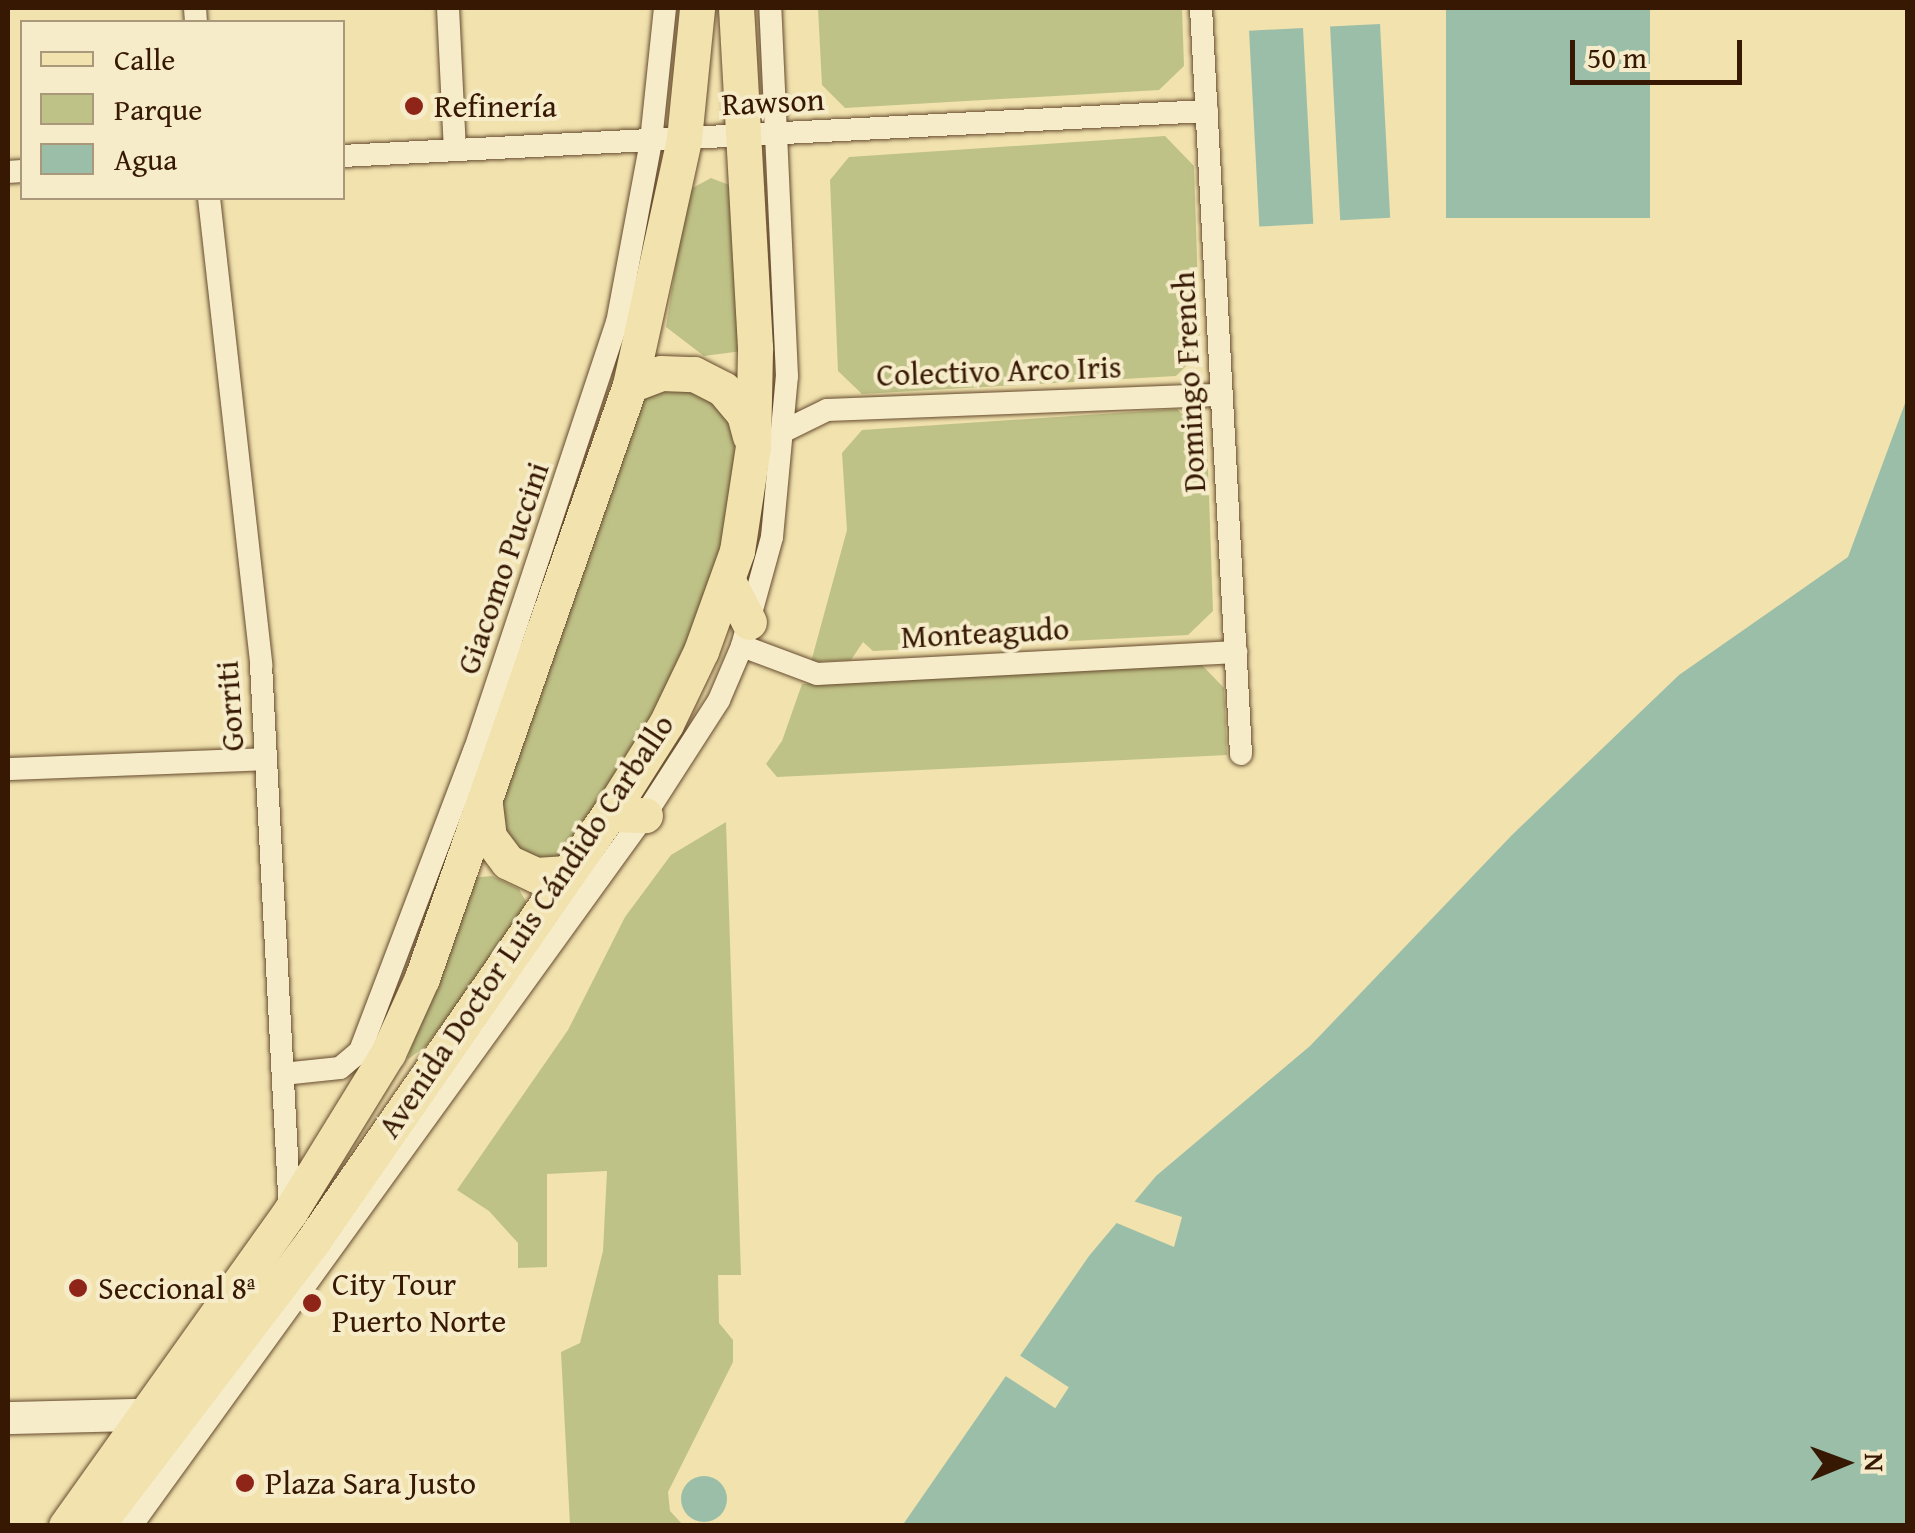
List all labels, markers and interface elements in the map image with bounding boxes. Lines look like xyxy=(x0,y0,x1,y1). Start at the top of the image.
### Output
legend xyxy=(20,20,345,200)
scale bar xyxy=(1575,20,1748,82)
text: 50 m xyxy=(1587,35,1647,79)
text: Calle xyxy=(114,37,175,81)
street label: Rawson xyxy=(721,80,825,124)
text: Parque xyxy=(114,87,202,131)
place label: Refinería xyxy=(434,87,557,125)
marker: Refinería xyxy=(403,95,425,117)
text: Agua xyxy=(114,137,178,181)
street label: Domingo French xyxy=(1164,271,1214,493)
street label: Colectivo Arco Iris xyxy=(876,348,1122,394)
street label: Giacomo Puccini xyxy=(449,457,557,679)
street label: Monteagudo xyxy=(900,609,1070,657)
street label: Gorriti xyxy=(208,659,252,753)
street label: Avenida Doctor Luis Cándido Carballo xyxy=(370,707,682,1145)
place label: City Tour Puerto Norte xyxy=(332,1266,506,1341)
place label: Seccional 8ª xyxy=(98,1269,255,1307)
marker: Seccional 8ª xyxy=(67,1277,89,1299)
marker: City Tour Puerto Norte xyxy=(301,1292,323,1314)
north arrow xyxy=(1795,1413,1895,1513)
text: N xyxy=(1855,1453,1896,1472)
place label: Plaza Sara Justo xyxy=(265,1464,476,1502)
marker: Plaza Sara Justo xyxy=(234,1472,256,1494)

